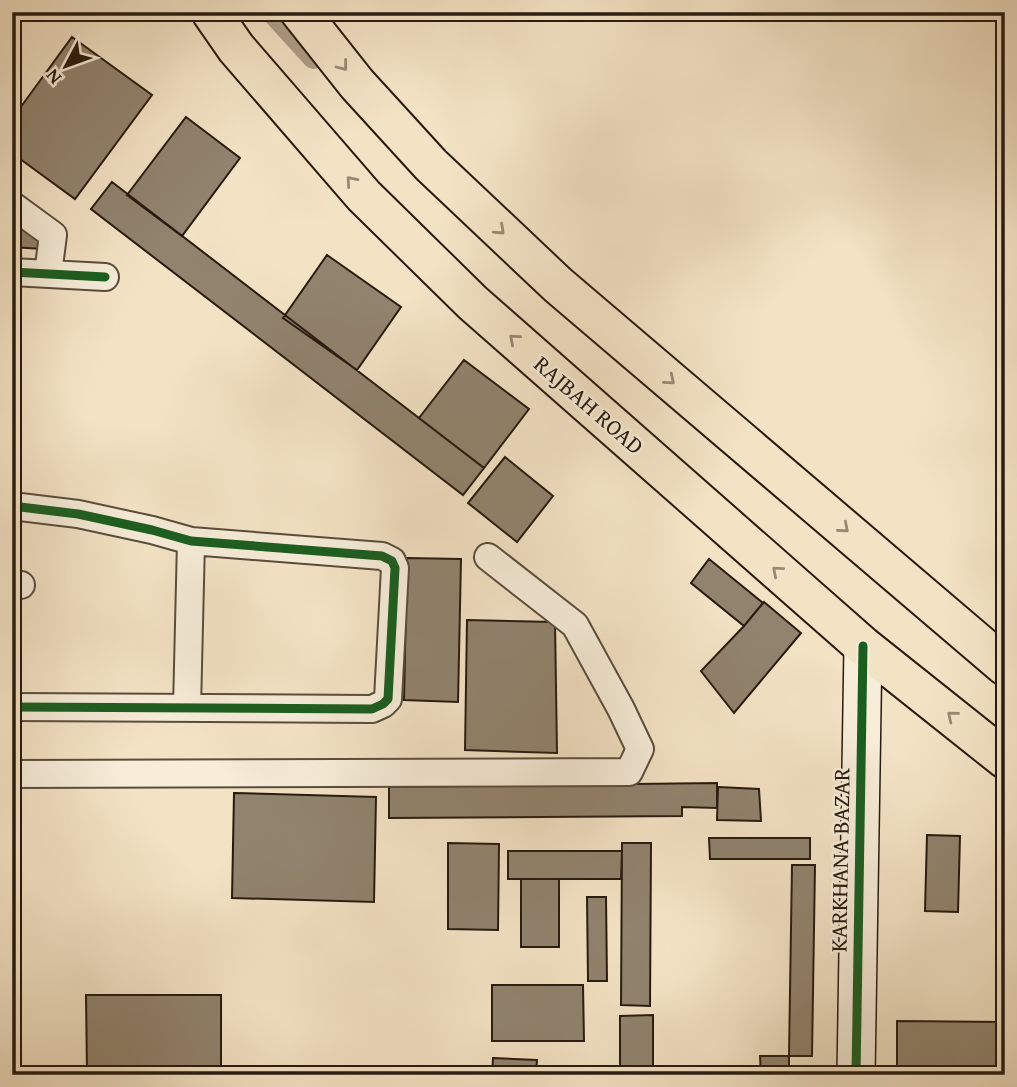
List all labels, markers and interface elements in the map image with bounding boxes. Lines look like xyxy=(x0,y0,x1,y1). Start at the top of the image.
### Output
north arrow xyxy=(32,32,102,102)
one-way arrow xyxy=(334,58,347,70)
text: N xyxy=(38,63,68,91)
one-way arrow xyxy=(347,176,359,189)
one-way arrow xyxy=(492,222,505,234)
one-way arrow xyxy=(509,335,522,347)
street label: RAJBAH ROAD xyxy=(527,347,652,462)
one-way arrow xyxy=(662,372,675,384)
one-way arrow xyxy=(835,520,848,532)
one-way arrow xyxy=(772,566,785,579)
one-way arrow xyxy=(947,712,960,724)
street label: KARKHANA BAZAR xyxy=(821,767,858,952)

